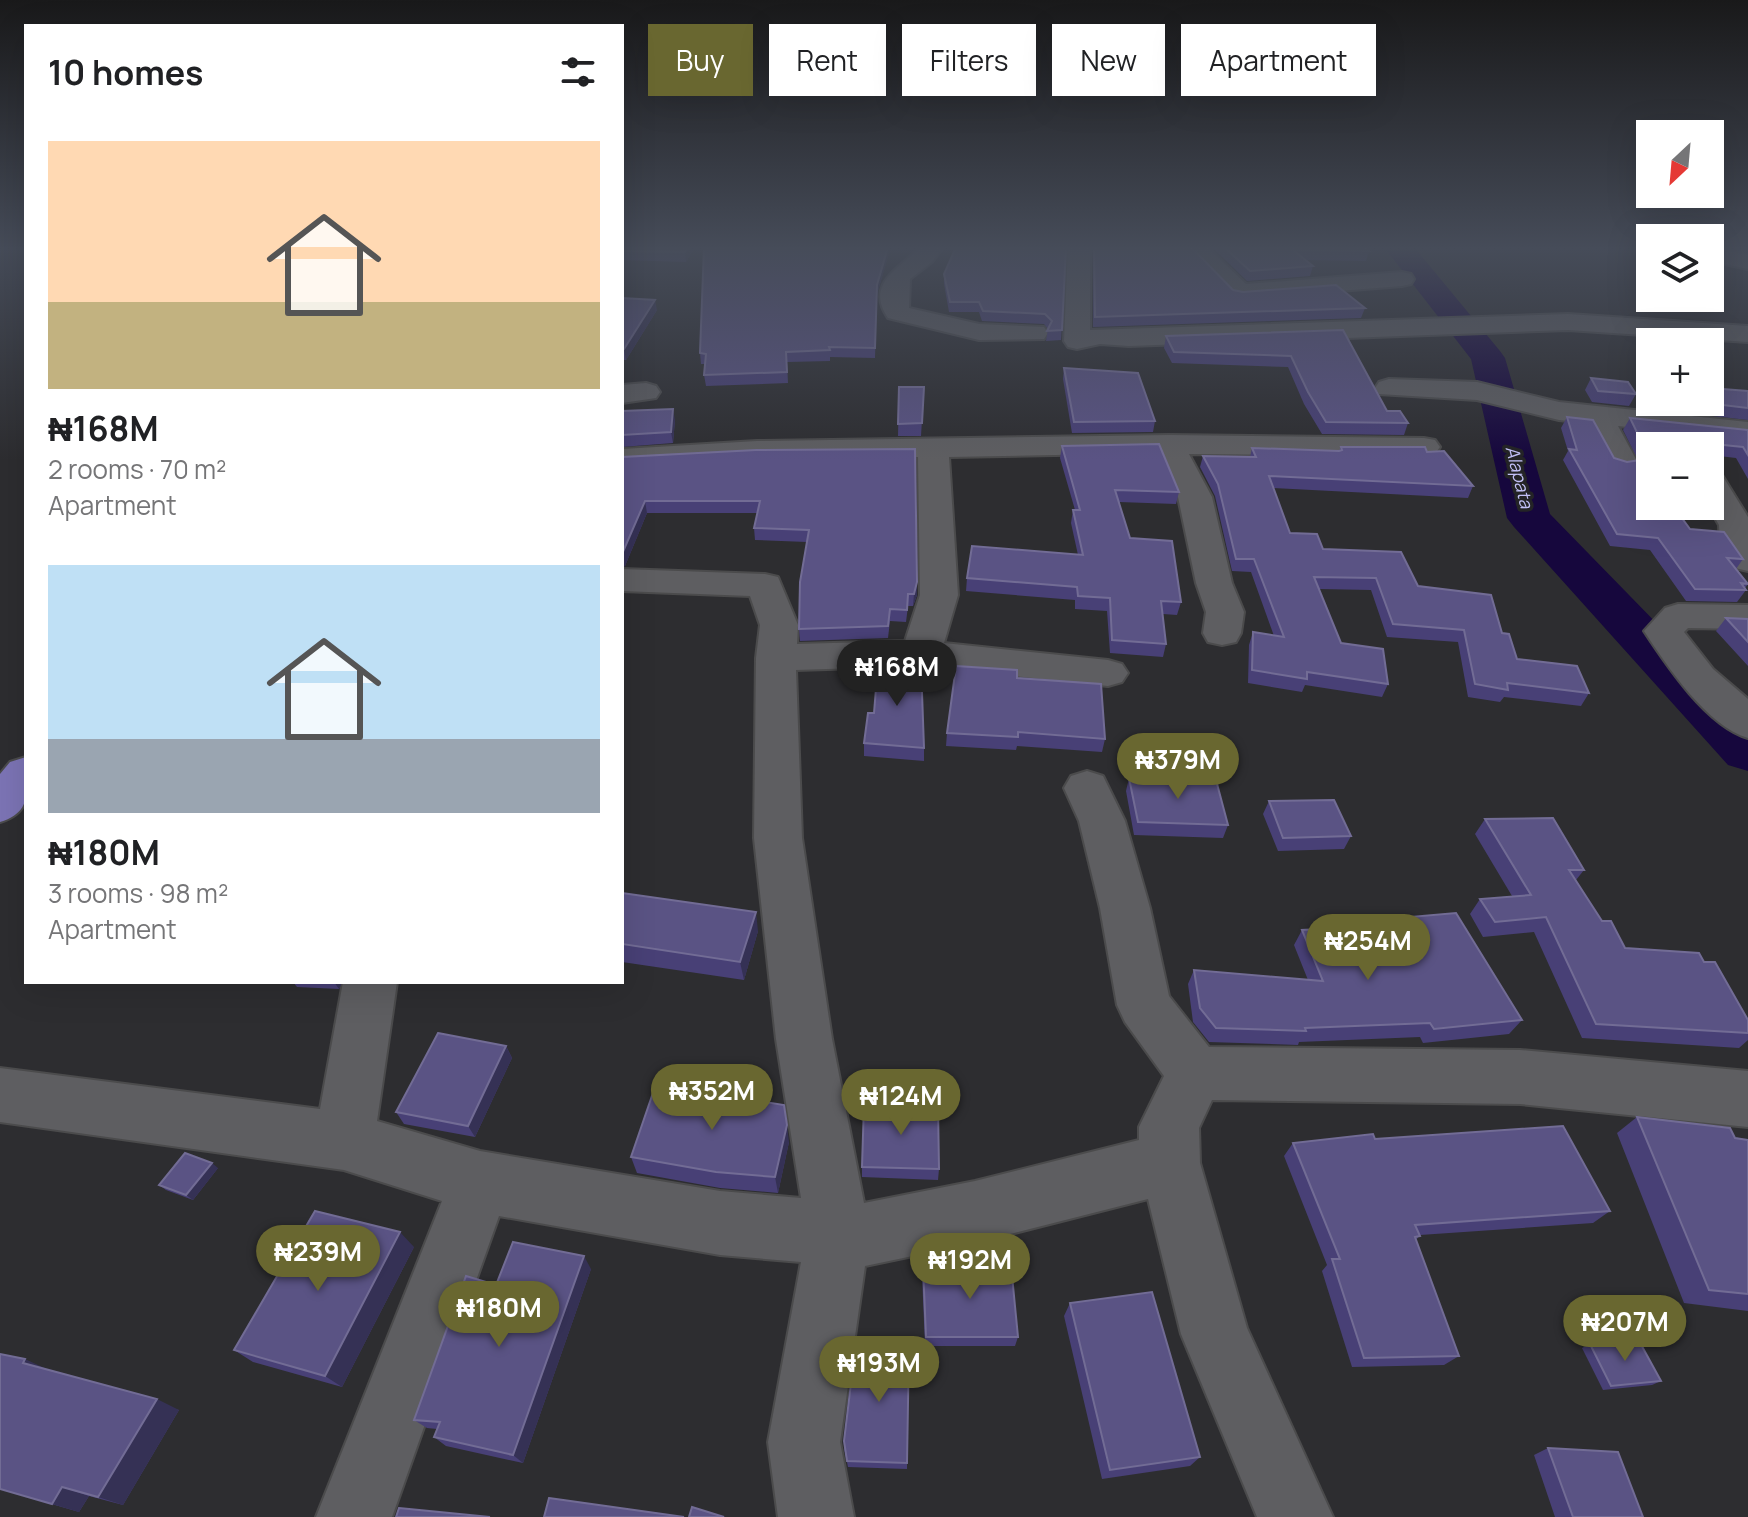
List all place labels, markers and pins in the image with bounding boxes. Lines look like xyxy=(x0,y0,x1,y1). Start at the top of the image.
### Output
pin: ₦168M xyxy=(841,640,953,708)
pin: ₦379M xyxy=(1122,733,1234,801)
pin: ₦254M xyxy=(1312,914,1424,982)
pin: ₦352M xyxy=(656,1064,768,1132)
pin: ₦124M xyxy=(845,1069,957,1137)
pin: ₦239M xyxy=(262,1225,374,1293)
pin: ₦192M xyxy=(914,1233,1026,1301)
pin: ₦180M xyxy=(443,1281,555,1349)
pin: ₦207M xyxy=(1569,1295,1681,1363)
pin: ₦193M xyxy=(823,1336,935,1404)

